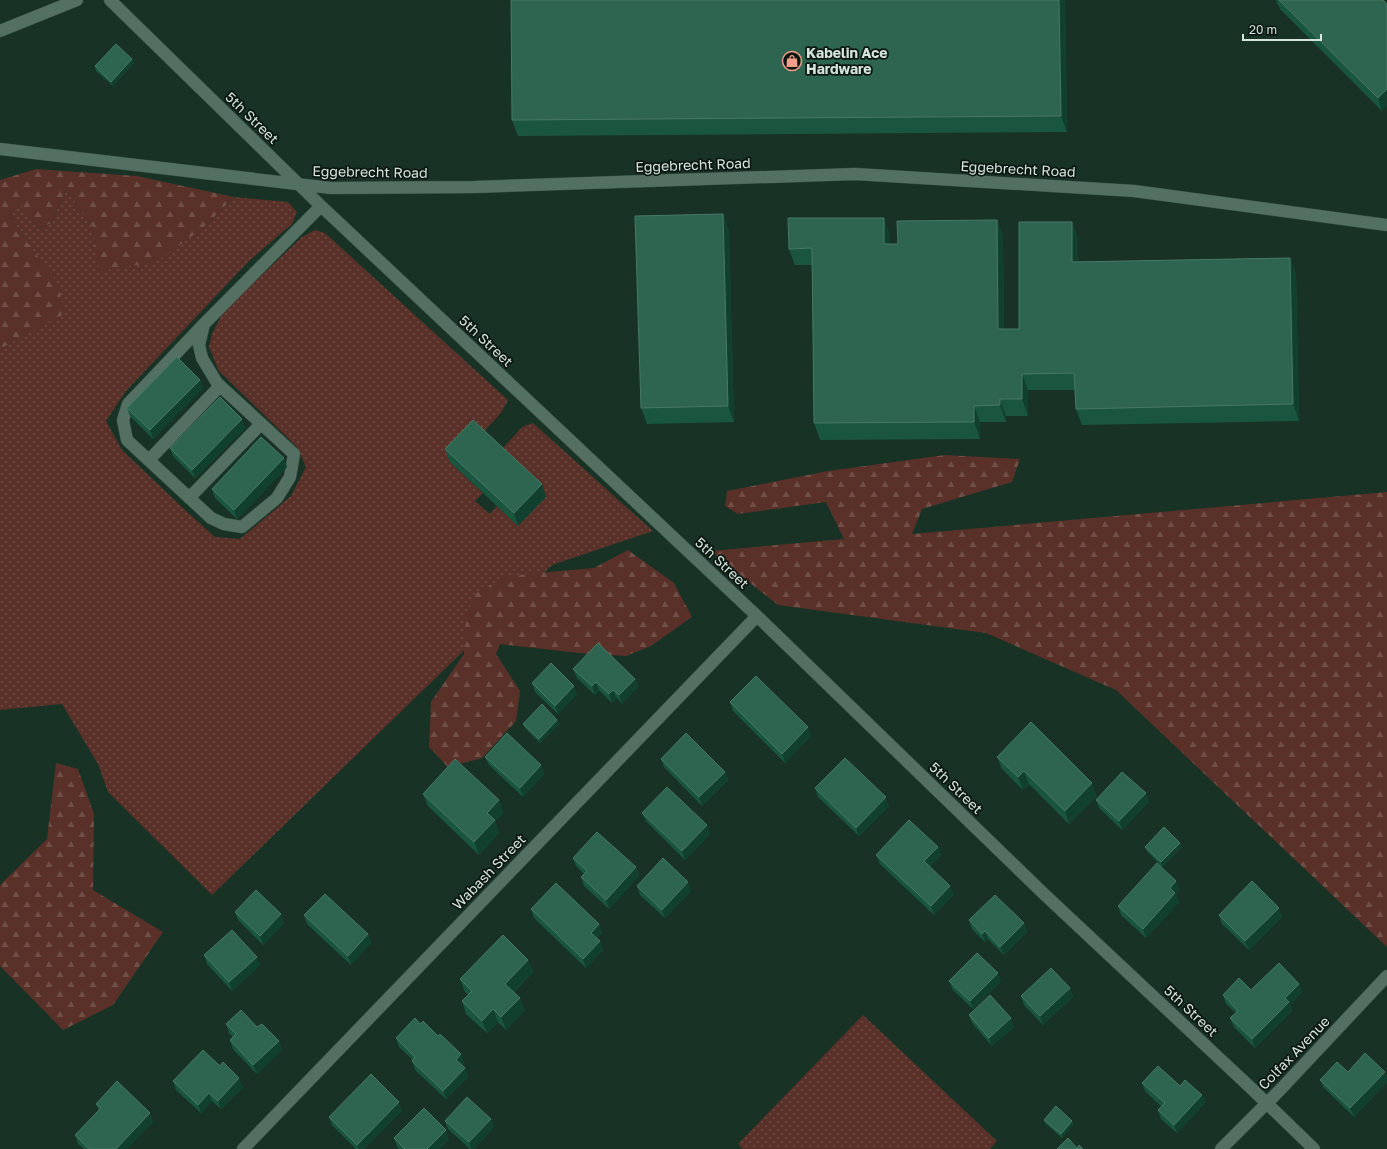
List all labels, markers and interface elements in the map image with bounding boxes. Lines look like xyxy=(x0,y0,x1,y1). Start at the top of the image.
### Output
scale bar xyxy=(1243,16,1321,42)
text: 20 m xyxy=(1249,22,1277,37)
place label: Kabelin Ace Hardware xyxy=(806,44,888,77)
shop icon: Kabelin Ace Hardware xyxy=(781,50,803,72)
street label: 5th Street xyxy=(222,88,282,147)
street label: Eggebrecht Road xyxy=(635,154,751,175)
street label: Eggebrecht Road xyxy=(960,157,1076,180)
street label: Eggebrecht Road xyxy=(312,162,428,181)
street label: 5th Street xyxy=(456,311,517,370)
street label: 5th Street xyxy=(692,533,753,592)
street label: 5th Street xyxy=(926,758,986,817)
street label: Wabash Street xyxy=(448,830,529,913)
street label: 5th Street xyxy=(1161,981,1222,1040)
street label: Colfax Avenue xyxy=(1254,1012,1333,1093)

